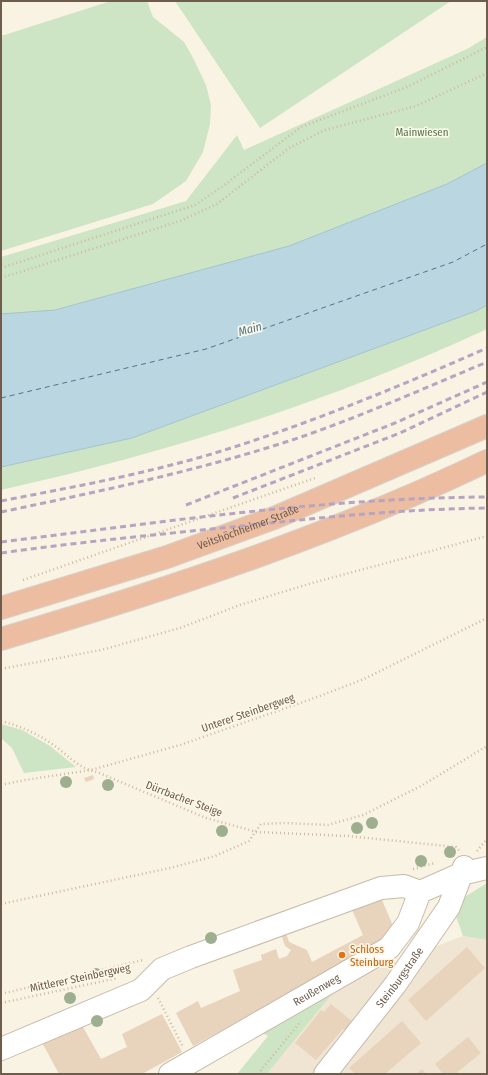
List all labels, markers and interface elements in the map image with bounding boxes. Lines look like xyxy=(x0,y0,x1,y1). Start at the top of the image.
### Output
park label: Mainwiesen xyxy=(395,126,449,139)
water label: Main xyxy=(237,319,263,339)
street label: Veitshöchheimer Straße xyxy=(195,502,301,552)
street label: Unterer Steinbergweg xyxy=(200,691,297,735)
street label: Dürrbacher Steige xyxy=(144,778,224,820)
place label: Schloss Steinburg xyxy=(350,943,394,969)
street label: Steinburgstraße xyxy=(373,945,426,1010)
marker: Schloss Steinburg xyxy=(337,950,347,960)
street label: Mittlerer Steinbergweg xyxy=(29,961,132,995)
street label: Reußenweg xyxy=(291,971,343,1008)

